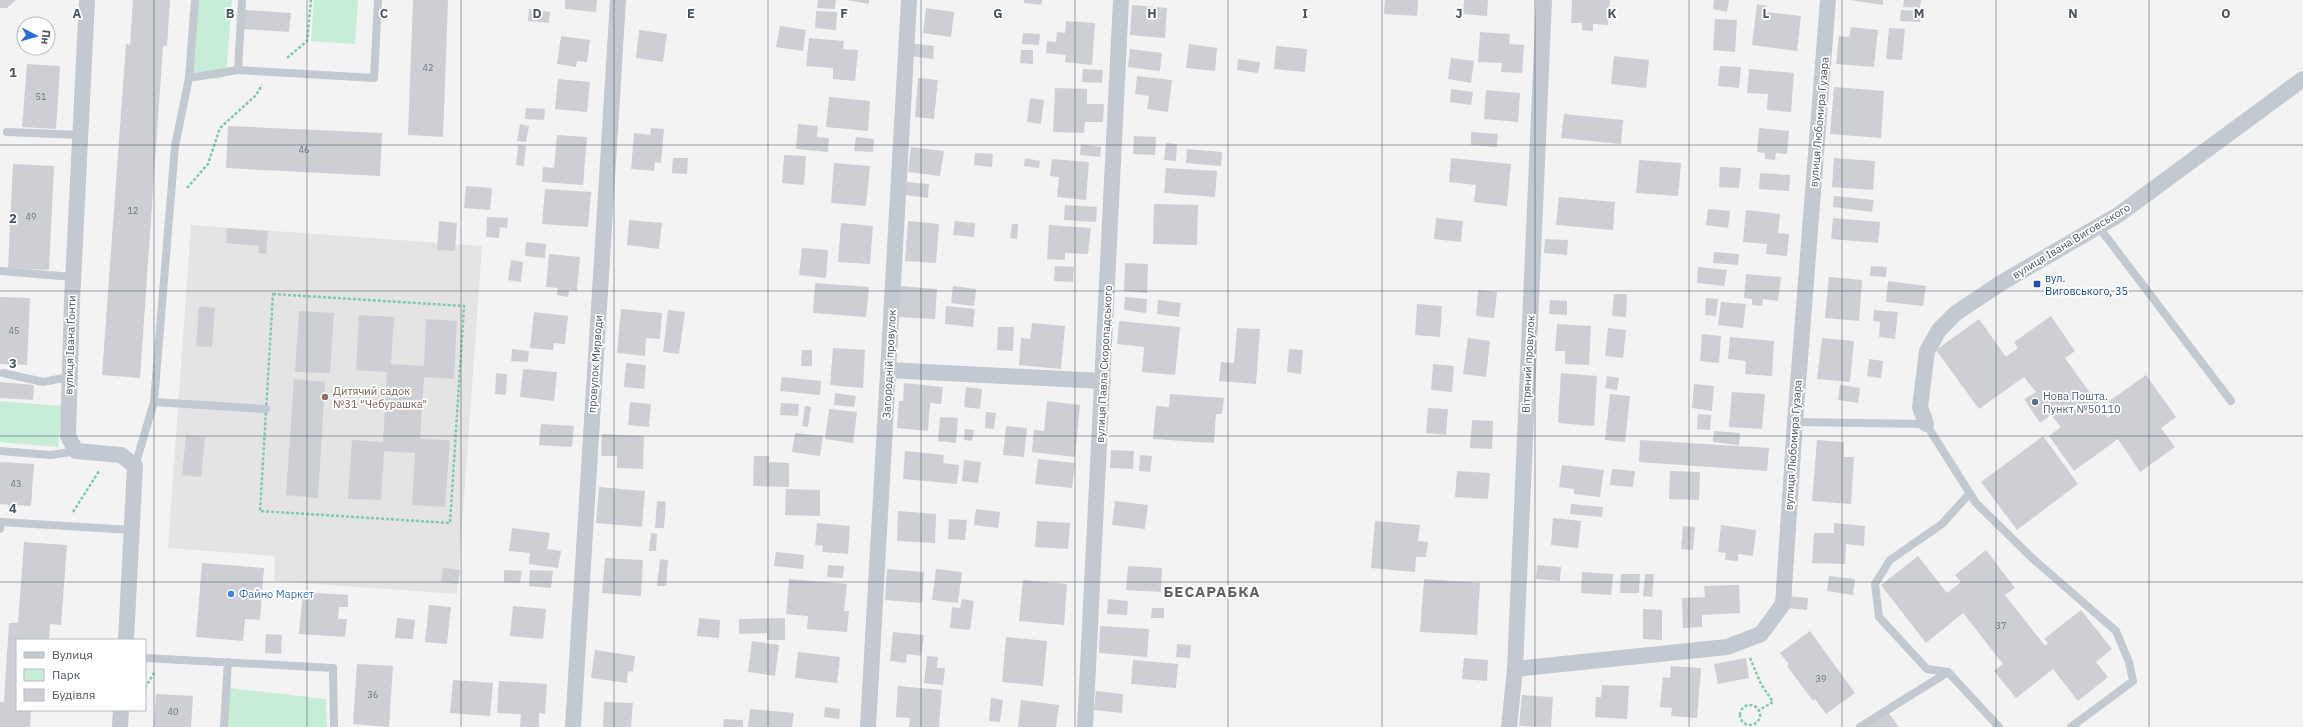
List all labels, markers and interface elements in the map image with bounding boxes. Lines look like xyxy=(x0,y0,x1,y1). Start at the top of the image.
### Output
text: A xyxy=(73,5,82,22)
text: B xyxy=(226,5,235,22)
text: C xyxy=(380,5,389,22)
text: D xyxy=(532,5,542,22)
text: E xyxy=(687,5,695,22)
text: F xyxy=(840,5,848,22)
text: G xyxy=(993,5,1003,22)
text: H xyxy=(1147,5,1157,22)
text: I xyxy=(1302,5,1308,22)
text: J xyxy=(1455,5,1463,22)
text: K xyxy=(1607,5,1617,22)
text: L xyxy=(1763,5,1770,22)
text: M xyxy=(1914,5,1924,22)
text: N xyxy=(2068,5,2078,22)
text: O xyxy=(2221,5,2231,22)
north arrow xyxy=(16,16,56,56)
text: Пн xyxy=(38,29,54,45)
street label: вулиця Любомира Гузара xyxy=(1806,56,1832,188)
house number: 42 xyxy=(423,62,433,73)
text: 1 xyxy=(9,64,17,81)
house number: 51 xyxy=(36,91,46,102)
house number: 46 xyxy=(299,144,309,155)
street label: вулиця Івана Виговського xyxy=(2010,200,2132,282)
house number: 12 xyxy=(128,205,138,216)
text: 2 xyxy=(9,210,17,227)
house number: 49 xyxy=(26,211,36,222)
place label: вул. Виговського, 35 xyxy=(2045,271,2128,298)
marker: вул. Виговського, 35 xyxy=(2032,279,2042,289)
street label: вулиця Павла Скоропадського xyxy=(1093,285,1115,443)
street label: вулиця Івана Ґонти xyxy=(61,295,79,395)
street label: Загородній провулок xyxy=(879,309,899,419)
street label: провулок Мирводи xyxy=(585,314,605,414)
street label: Вітряний провулок xyxy=(1518,315,1538,413)
house number: 45 xyxy=(9,325,19,336)
text: 3 xyxy=(9,355,17,372)
street label: вулиця Любомира Гузара xyxy=(1781,379,1805,511)
place label: Дитячий садок №31 "Чебурашка" xyxy=(333,384,427,411)
place label: Нова Пошта. Пункт №50110 xyxy=(2043,389,2121,416)
marker: Дитячий садок №31 "Чебурашка" xyxy=(320,392,330,402)
marker: Нова Пошта. Пункт №50110 xyxy=(2030,397,2040,407)
house number: 43 xyxy=(11,478,21,489)
text: 4 xyxy=(9,500,17,517)
district label: БЕСАРАБКА xyxy=(1163,582,1261,601)
place label: Файно Маркет xyxy=(239,587,314,601)
marker: Файно Маркет xyxy=(226,589,236,599)
house number: 37 xyxy=(1996,620,2006,631)
legend xyxy=(16,639,146,711)
text: Вулиця xyxy=(52,647,93,662)
text: Парк xyxy=(52,667,81,682)
house number: 39 xyxy=(1816,673,1826,684)
text: Будівля xyxy=(52,687,95,702)
house number: 36 xyxy=(368,689,378,700)
house number: 40 xyxy=(168,706,178,717)

